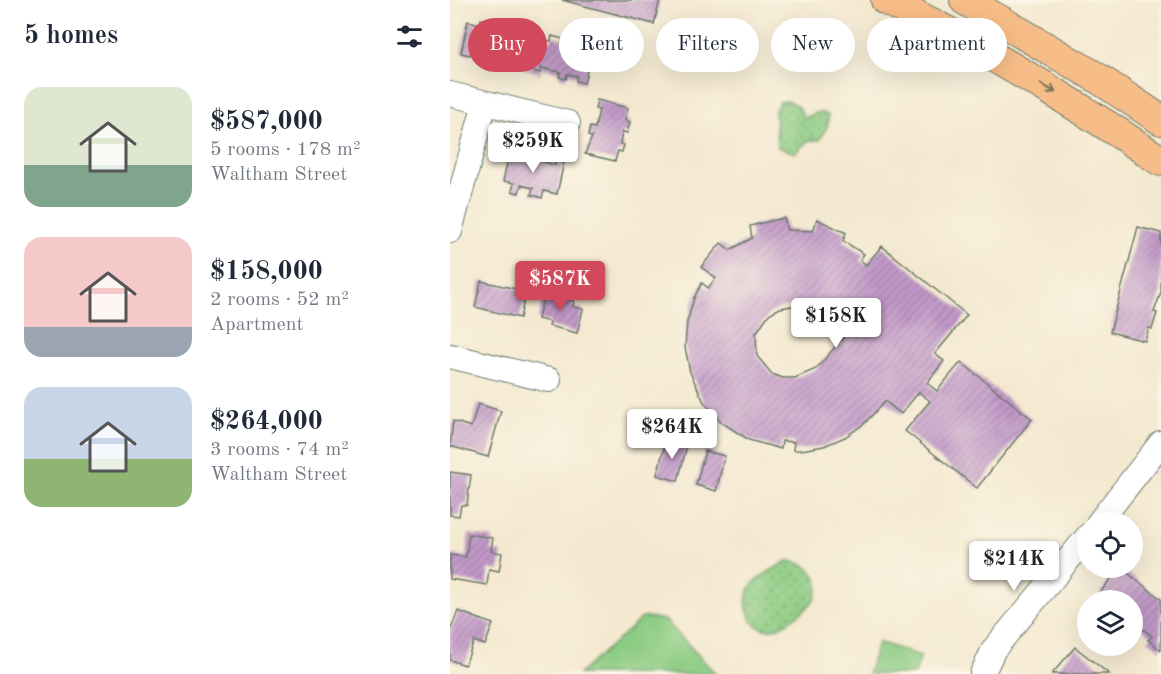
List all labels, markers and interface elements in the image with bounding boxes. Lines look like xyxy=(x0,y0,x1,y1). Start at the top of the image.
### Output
chip: Buy xyxy=(468,18,547,72)
chip: Rent xyxy=(559,18,644,72)
chip: Filters xyxy=(656,18,759,72)
chip: New xyxy=(771,18,855,72)
chip: Apartment xyxy=(867,18,1007,72)
icon: filters xyxy=(393,20,426,53)
text: 5 homes xyxy=(24,23,118,49)
one-way arrow xyxy=(1039,82,1056,94)
text: $587,000 xyxy=(210,109,323,135)
icon: home xyxy=(72,111,144,183)
pin: $259K xyxy=(491,123,575,174)
text: $259K xyxy=(502,132,564,152)
text: 5 rooms · 178 m² xyxy=(210,140,360,160)
text: Waltham Street xyxy=(210,165,347,185)
text: $158,000 xyxy=(210,259,323,285)
icon: home xyxy=(72,261,144,333)
pin: $587K xyxy=(518,261,602,312)
text: $587K xyxy=(529,270,591,290)
text: 2 rooms · 52 m² xyxy=(210,290,349,310)
pin: $158K xyxy=(794,298,878,349)
text: $158K xyxy=(805,307,867,327)
text: Apartment xyxy=(210,315,304,335)
text: $264,000 xyxy=(210,409,323,435)
pin: $264K xyxy=(630,409,714,460)
icon: home xyxy=(72,411,144,483)
text: $264K xyxy=(641,418,703,438)
text: 3 rooms · 74 m² xyxy=(210,440,349,460)
text: Waltham Street xyxy=(210,465,347,485)
map controls xyxy=(1077,512,1143,656)
button: locate xyxy=(1077,512,1143,578)
pin: $214K xyxy=(972,541,1056,592)
text: $214K xyxy=(983,550,1045,570)
button: layers xyxy=(1077,590,1143,656)

